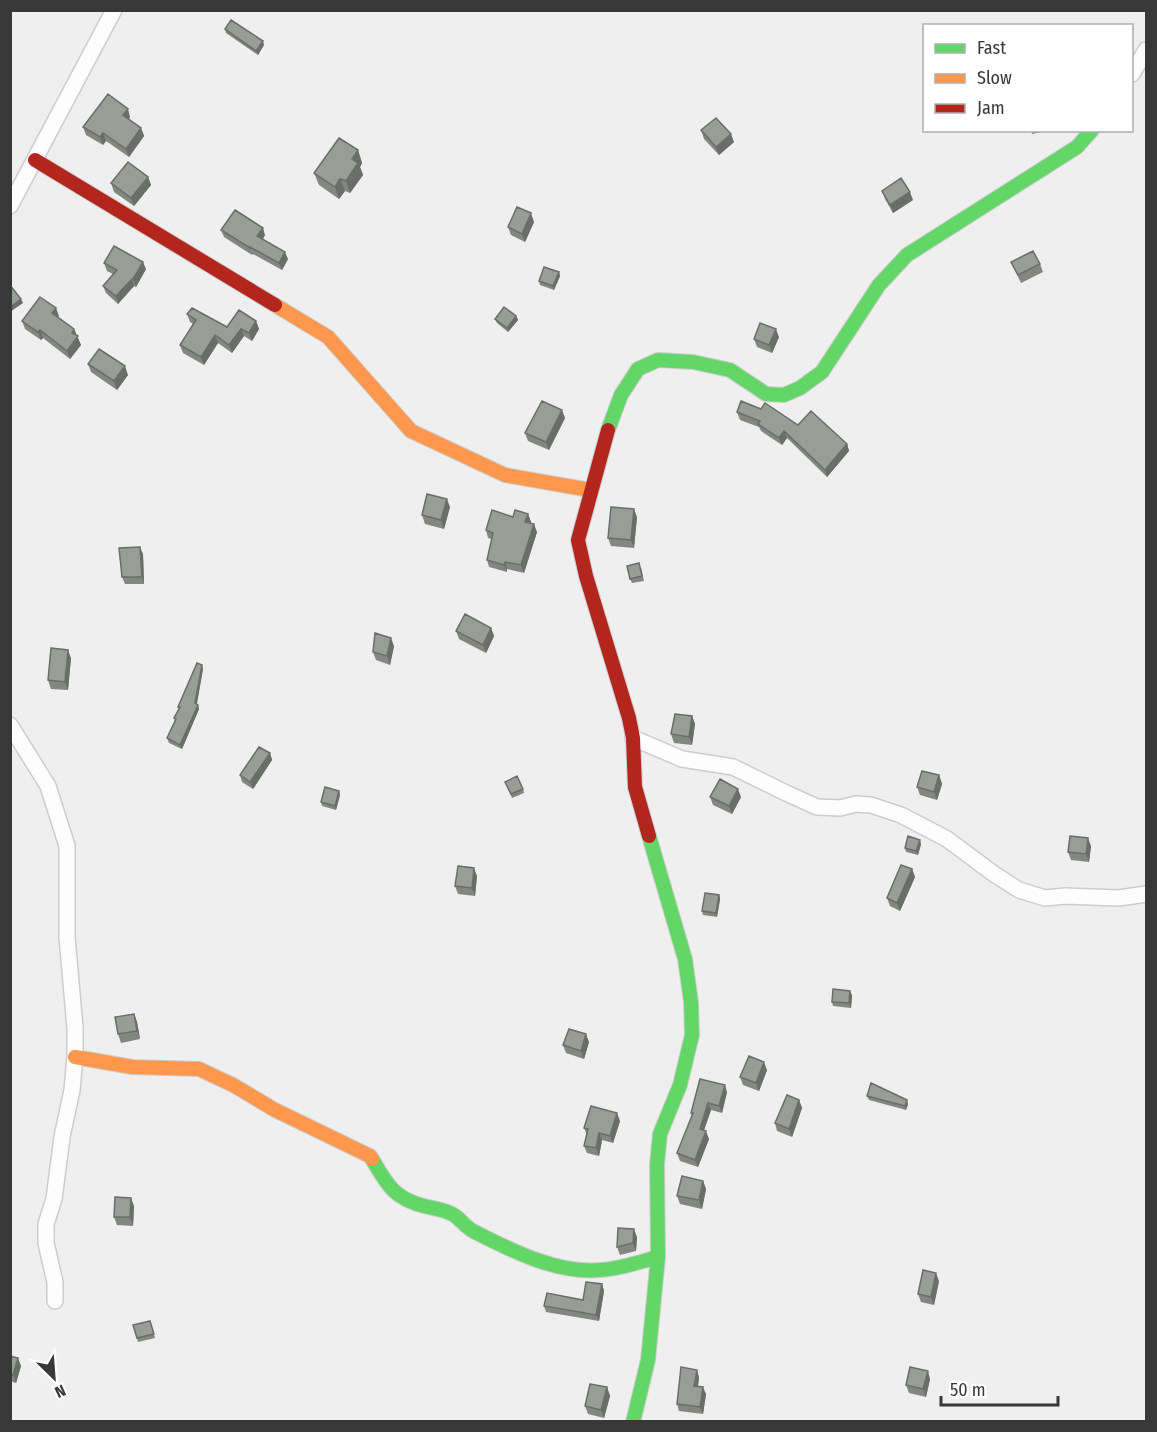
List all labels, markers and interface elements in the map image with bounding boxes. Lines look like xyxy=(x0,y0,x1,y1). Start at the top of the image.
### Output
legend xyxy=(923,24,1133,132)
text: Fast xyxy=(977,37,1006,59)
text: Slow xyxy=(977,67,1012,89)
text: Jam xyxy=(977,97,1005,119)
north arrow xyxy=(24,1348,84,1408)
scale bar xyxy=(941,1369,1058,1407)
text: 50 m xyxy=(950,1379,986,1401)
text: N xyxy=(52,1381,68,1402)

